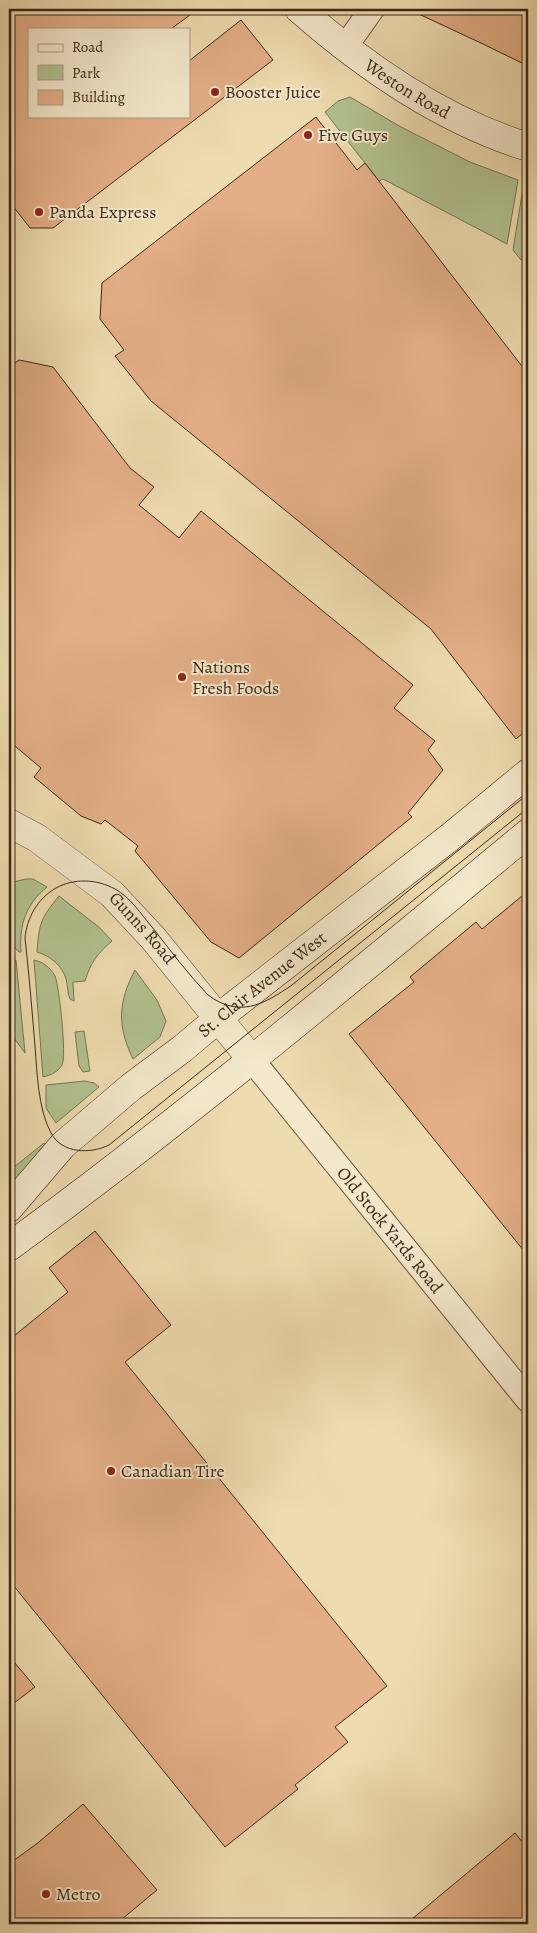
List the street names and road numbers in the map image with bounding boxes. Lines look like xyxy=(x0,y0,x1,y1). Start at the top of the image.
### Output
street label: Weston Road xyxy=(359,53,455,125)
street label: Gunns Road xyxy=(104,886,182,969)
street label: St. Clair Avenue West xyxy=(193,926,331,1043)
street label: Old Stock Yards Road xyxy=(331,1162,449,1299)

